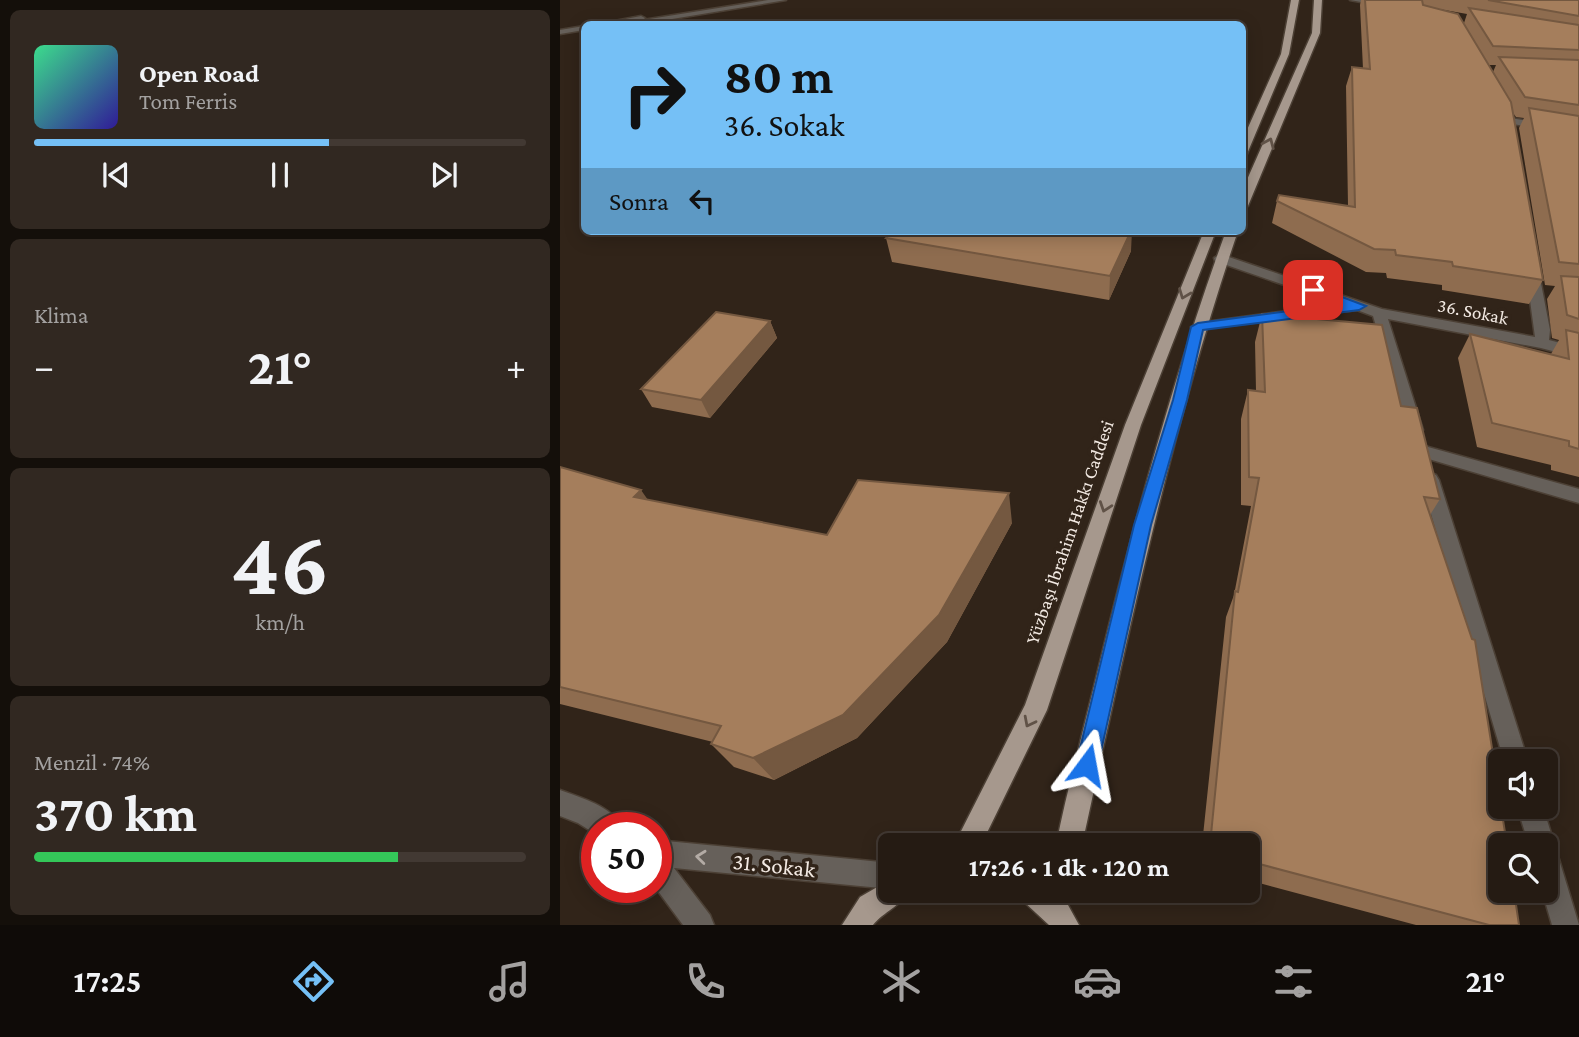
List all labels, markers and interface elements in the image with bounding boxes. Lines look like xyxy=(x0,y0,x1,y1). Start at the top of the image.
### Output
icon: right xyxy=(609,49,700,140)
text: 80 m xyxy=(724,49,833,104)
text: Open Road xyxy=(139,59,259,88)
text: Tom Ferris xyxy=(139,88,237,114)
text: 36. Sokak xyxy=(724,107,845,143)
one-way arrow xyxy=(1261,138,1275,150)
icon: previous xyxy=(97,156,135,194)
icon: pause xyxy=(261,156,299,194)
icon: next xyxy=(425,156,463,194)
icon: left xyxy=(683,182,721,220)
text: Sonra xyxy=(609,187,669,216)
pin xyxy=(1283,260,1343,320)
icon: arrive xyxy=(1294,271,1332,309)
one-way arrow xyxy=(1179,288,1193,300)
street label: 36. Sokak xyxy=(1436,294,1511,329)
text: Klima xyxy=(34,302,88,328)
text: 21° xyxy=(248,337,312,395)
text: − xyxy=(34,345,54,387)
text: + xyxy=(506,345,526,387)
street label: Yüzbaşı İbrahim Hakkı Caddesi xyxy=(1021,418,1118,647)
one-way arrow xyxy=(1099,501,1113,513)
text: 46 xyxy=(231,512,329,614)
text: km/h xyxy=(255,609,305,635)
one-way arrow xyxy=(1024,715,1038,727)
position arrow xyxy=(1050,728,1124,802)
text: Menzil · 74% xyxy=(34,749,150,775)
map controls xyxy=(1488,749,1558,903)
button: sound xyxy=(1488,749,1558,819)
text: 370 km xyxy=(34,784,197,842)
speed limit sign: 50 xyxy=(581,812,672,903)
button: search xyxy=(1488,833,1558,903)
street label: 31. Sokak xyxy=(731,848,817,882)
one-way arrow xyxy=(695,850,707,865)
text: 17:26 · 1 dk · 120 m xyxy=(969,853,1169,882)
icon: directions xyxy=(289,957,338,1006)
icon: music xyxy=(485,957,534,1006)
icon: phone xyxy=(681,957,730,1006)
icon: climate xyxy=(877,957,926,1006)
icon: car xyxy=(1073,957,1122,1006)
icon: filters xyxy=(1269,957,1318,1006)
text: 17:25 xyxy=(74,963,141,999)
text: 21° xyxy=(1466,963,1505,999)

